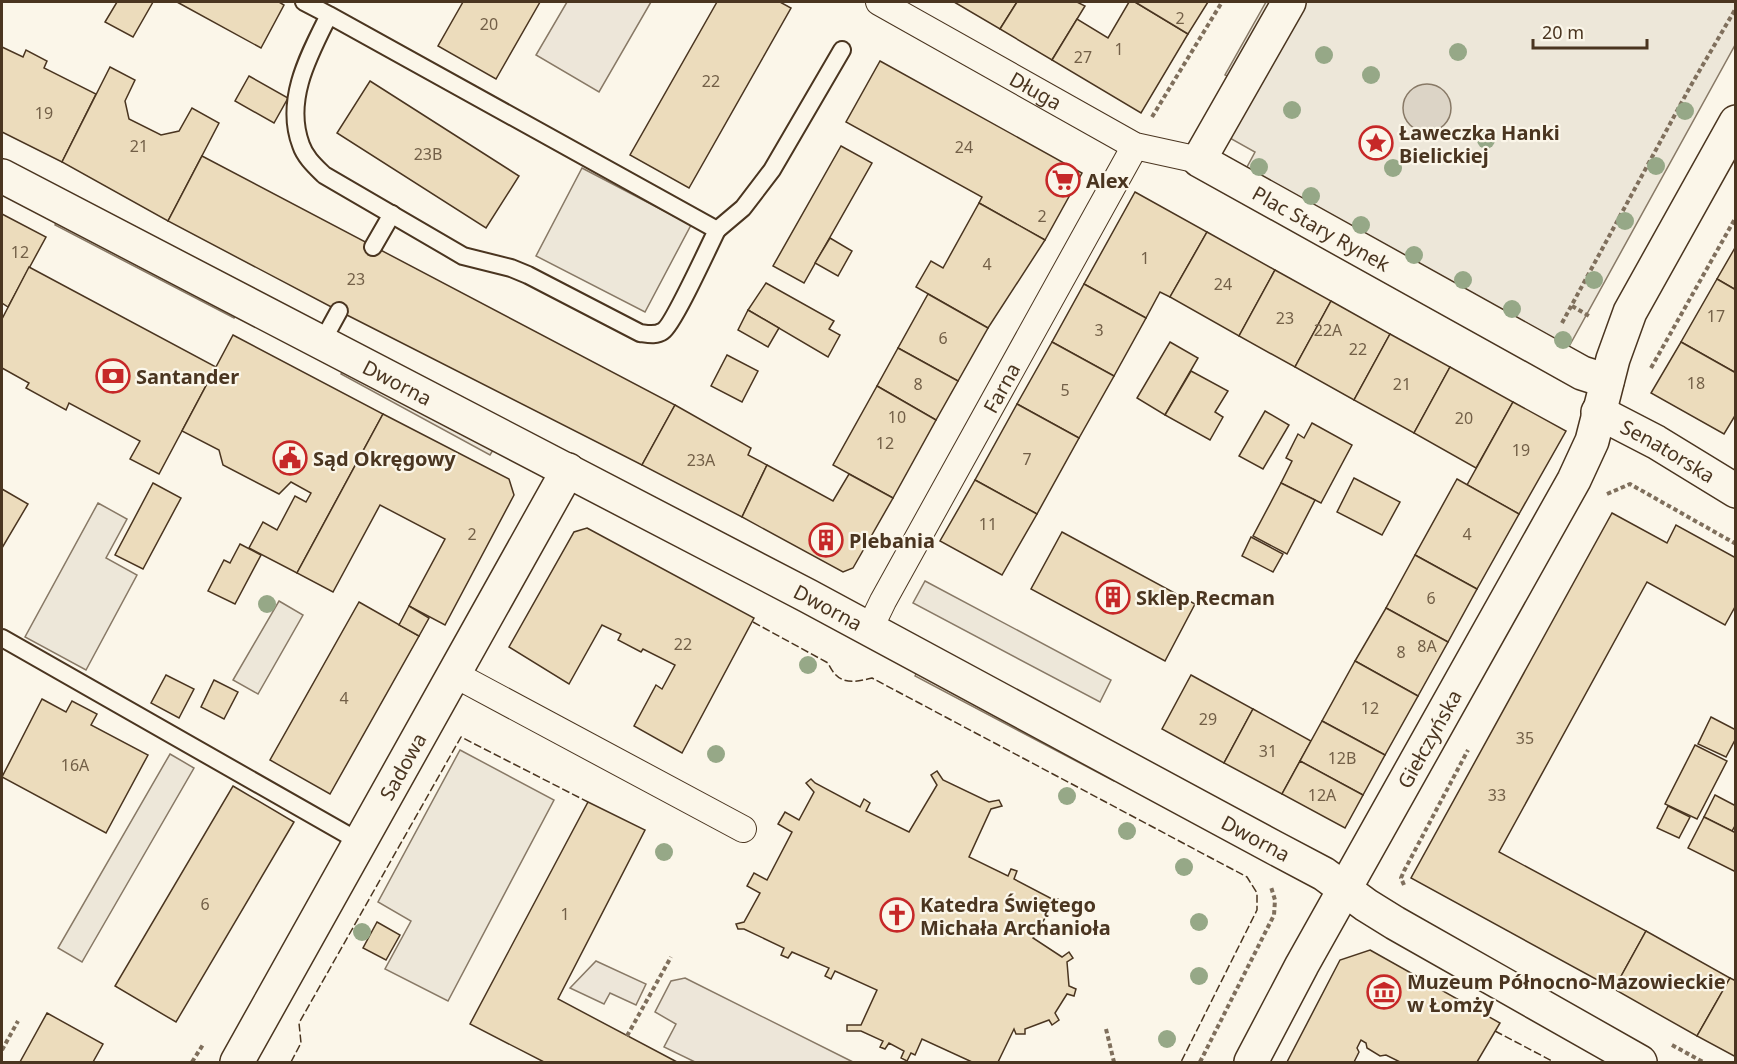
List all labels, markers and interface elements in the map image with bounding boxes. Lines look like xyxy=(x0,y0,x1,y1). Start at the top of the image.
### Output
house number: 2 xyxy=(1175,7,1185,29)
scale bar xyxy=(1533,12,1647,50)
house number: 20 xyxy=(480,13,498,35)
text: 20 m xyxy=(1542,20,1584,44)
house number: 1 xyxy=(1114,38,1124,60)
house number: 27 xyxy=(1074,46,1092,68)
street label: Długa xyxy=(1005,65,1067,116)
house number: 22 xyxy=(702,70,720,92)
house number: 19 xyxy=(35,102,53,124)
place label: Ławeczka Hanki Bielickiej xyxy=(1399,119,1560,169)
place icon: Ławeczka Hanki Bielickiej xyxy=(1358,125,1394,161)
house number: 21 xyxy=(130,135,148,157)
house number: 24 xyxy=(955,136,973,158)
house number: 23B xyxy=(414,143,442,165)
supermarket icon: Alex xyxy=(1045,162,1081,198)
place label: Alex xyxy=(1086,167,1129,194)
street label: Plac Stary Rynek xyxy=(1248,179,1395,277)
house number: 2 xyxy=(1037,205,1047,227)
house number: 12 xyxy=(11,241,29,263)
house number: 1 xyxy=(1140,247,1150,269)
house number: 4 xyxy=(982,253,992,275)
house number: 23 xyxy=(347,268,365,290)
house number: 24 xyxy=(1214,273,1232,295)
house number: 17 xyxy=(1707,305,1725,327)
house number: 23 xyxy=(1276,307,1294,329)
house number: 3 xyxy=(1094,319,1104,341)
house number: 22A xyxy=(1314,319,1343,341)
house number: 6 xyxy=(938,327,948,349)
house number: 22 xyxy=(1349,338,1367,360)
street label: Dworna xyxy=(358,353,437,411)
bank icon: Santander xyxy=(95,358,131,394)
street label: Farna xyxy=(976,358,1026,418)
place label: Santander xyxy=(136,363,239,390)
house number: 18 xyxy=(1687,372,1705,394)
house number: 8 xyxy=(913,373,923,395)
house number: 21 xyxy=(1393,373,1411,395)
house number: 5 xyxy=(1060,379,1070,401)
house number: 10 xyxy=(888,406,906,428)
house number: 20 xyxy=(1455,407,1473,429)
street label: Senatorska xyxy=(1616,413,1720,489)
house number: 12 xyxy=(876,432,894,454)
house number: 19 xyxy=(1512,439,1530,461)
public building icon: Sąd Okręgowy xyxy=(272,440,308,476)
place label: Sąd Okręgowy xyxy=(313,445,456,472)
house number: 7 xyxy=(1022,448,1032,470)
house number: 23A xyxy=(687,449,716,471)
house number: 11 xyxy=(979,513,997,535)
building icon: Plebania xyxy=(808,522,844,558)
house number: 2 xyxy=(467,523,477,545)
house number: 4 xyxy=(1462,523,1472,545)
place label: Plebania xyxy=(849,527,935,554)
street label: Dworna xyxy=(789,578,867,637)
building icon: Sklep Recman xyxy=(1095,579,1131,615)
place label: Sklep Recman xyxy=(1136,584,1275,611)
house number: 6 xyxy=(1426,587,1436,609)
house number: 22 xyxy=(674,633,692,655)
house number: 8A xyxy=(1417,635,1437,657)
house number: 8 xyxy=(1396,641,1406,663)
street label: Giełczyńska xyxy=(1390,684,1467,793)
house number: 4 xyxy=(339,687,349,709)
house number: 12 xyxy=(1361,697,1379,719)
house number: 29 xyxy=(1199,708,1217,730)
house number: 35 xyxy=(1516,727,1534,749)
street label: Sadowa xyxy=(373,728,432,805)
house number: 31 xyxy=(1259,740,1277,762)
house number: 12B xyxy=(1328,747,1356,769)
house number: 16A xyxy=(61,754,90,776)
house number: 12A xyxy=(1308,784,1337,806)
house number: 33 xyxy=(1488,784,1506,806)
street label: Dworna xyxy=(1217,808,1295,867)
place label: Katedra Świętego Michała Archanioła xyxy=(920,891,1111,941)
house number: 6 xyxy=(200,893,210,915)
church icon: Katedra Świętego Michała Archanioła xyxy=(879,897,915,933)
house number: 1 xyxy=(560,903,570,925)
place label: Muzeum Północno-Mazowieckie w Łomży xyxy=(1407,968,1726,1018)
museum icon: Muzeum Północno-Mazowieckie w Łomży xyxy=(1366,974,1402,1010)

